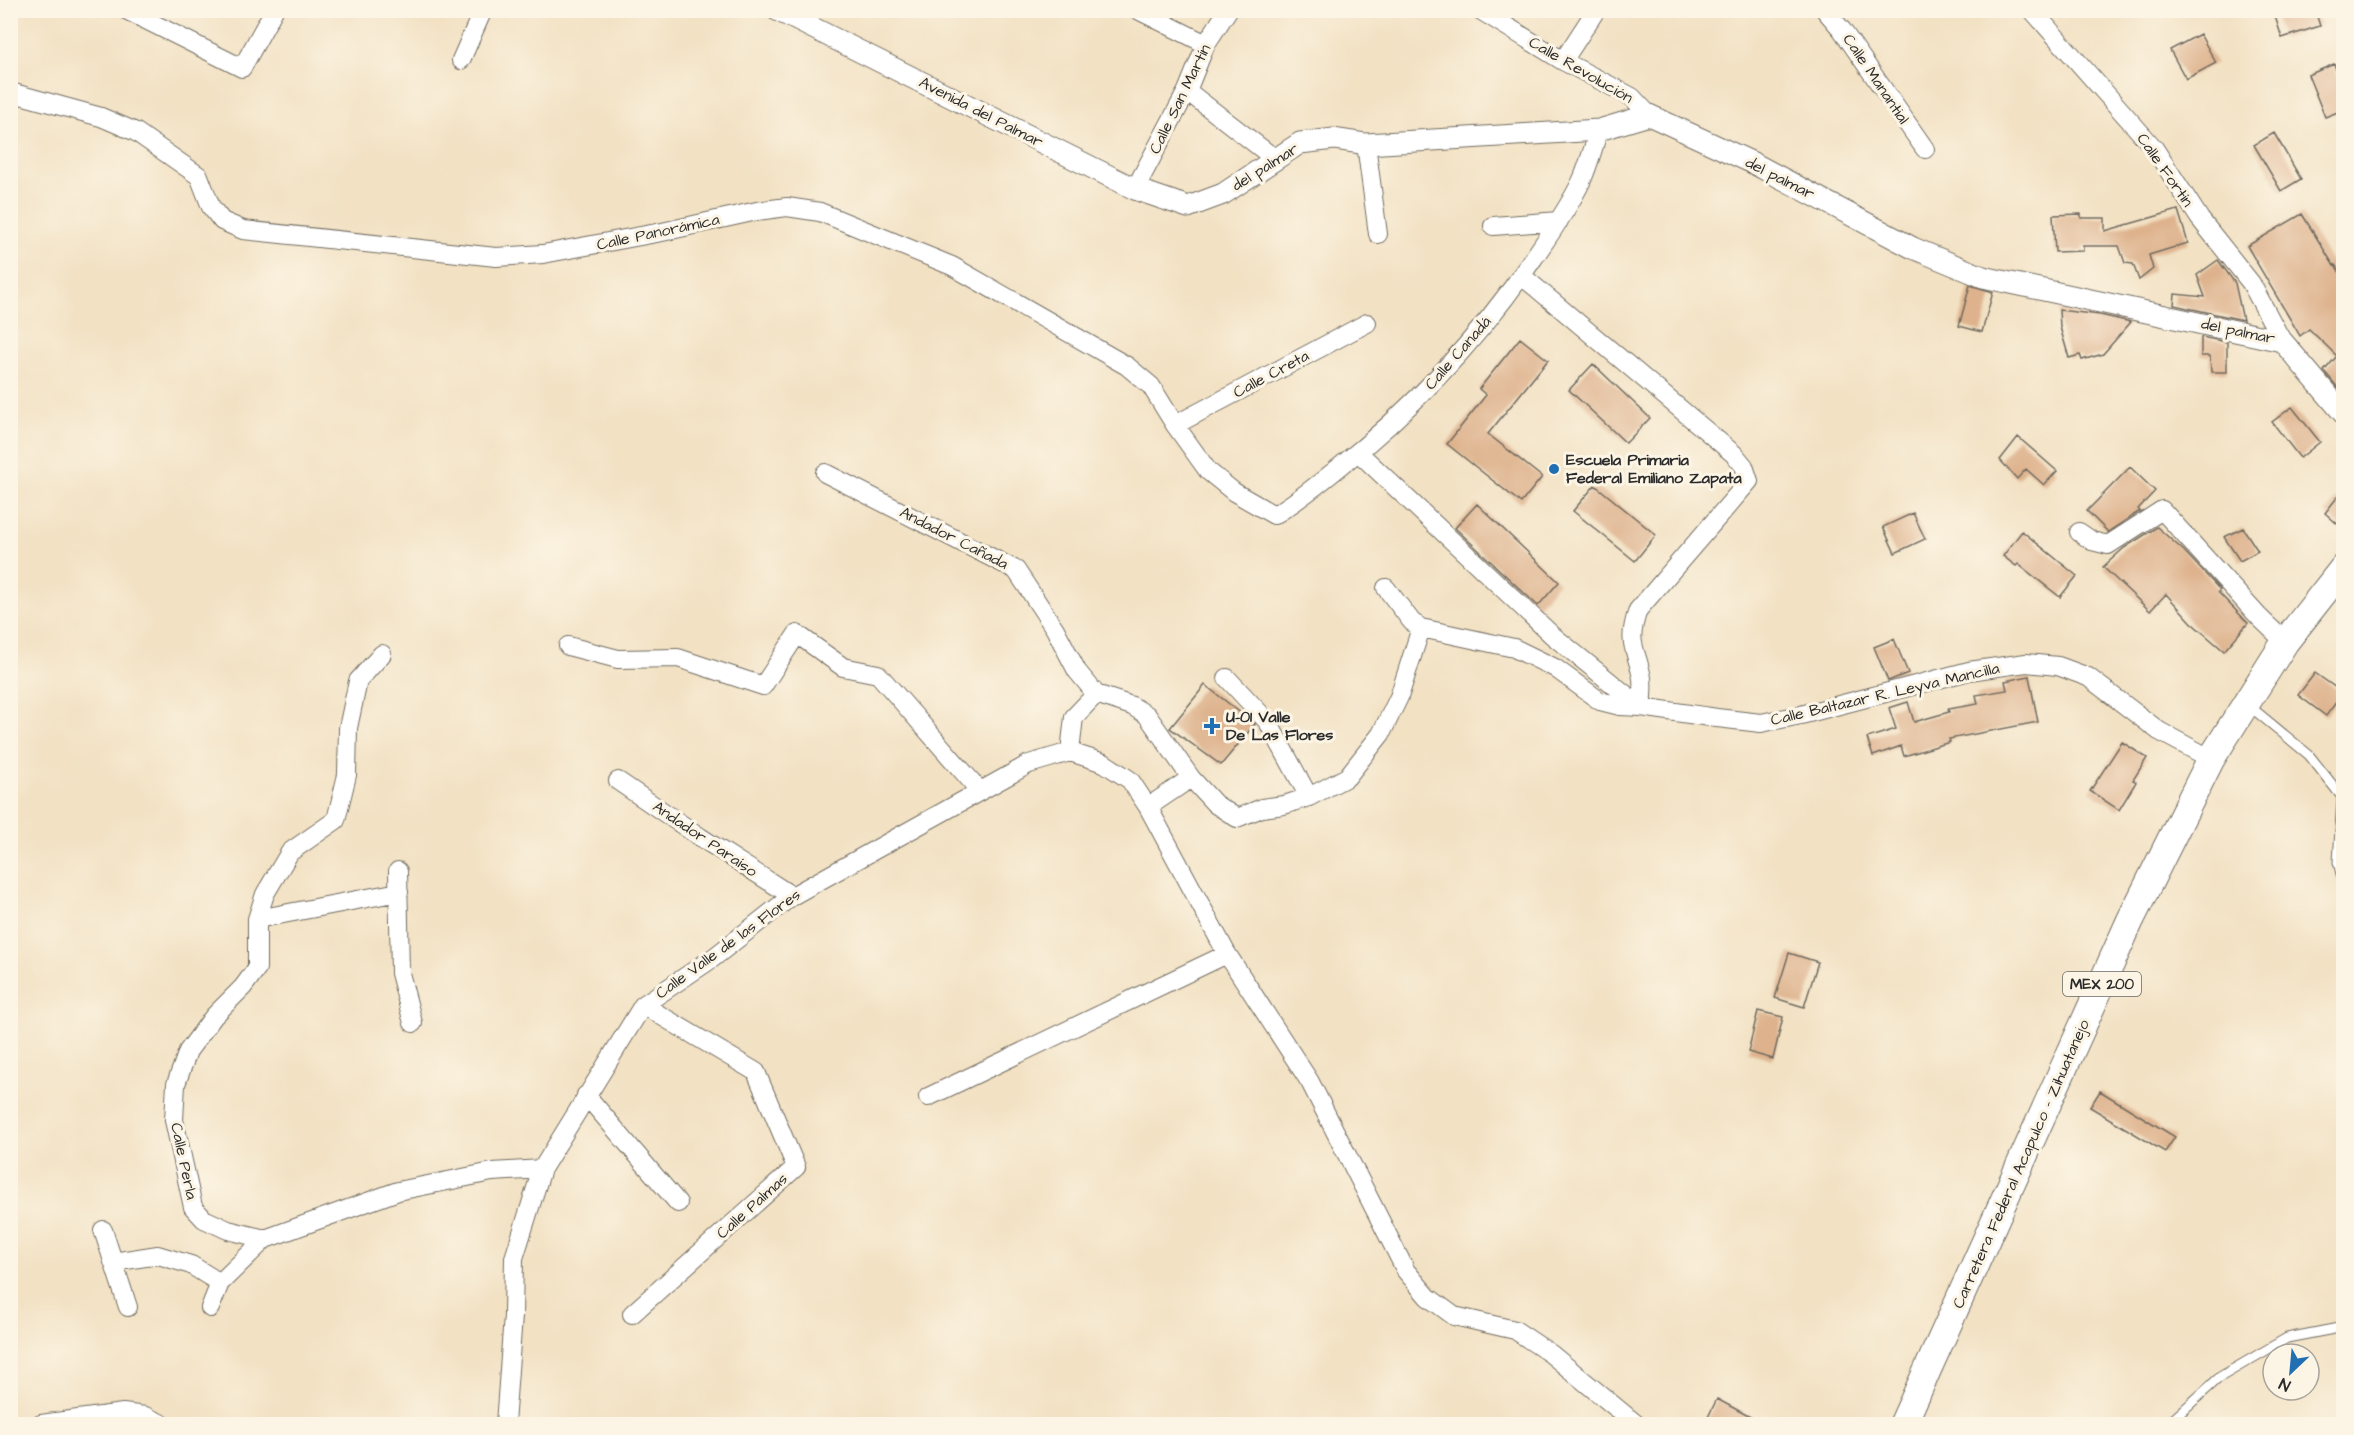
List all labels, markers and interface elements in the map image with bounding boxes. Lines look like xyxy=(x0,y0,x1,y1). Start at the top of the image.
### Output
street label: Calle Manantial xyxy=(1838,29,1914,129)
street label: Calle Revolución xyxy=(1525,31,1637,109)
street label: Calle San Martín xyxy=(1144,40,1216,158)
street label: Avenida del Palmar xyxy=(915,71,1047,153)
street label: Calle Fortín xyxy=(2132,129,2198,211)
street label: del palmar xyxy=(1227,138,1303,196)
street label: del palmar xyxy=(1742,151,1818,205)
street label: Calle Panorámica xyxy=(595,208,721,256)
street label: Calle Canadá xyxy=(1420,311,1496,395)
street label: del palmar xyxy=(2199,312,2277,350)
street label: Calle Creta xyxy=(1229,345,1313,403)
place label: Escuela Primaria Federal Emiliano Zapata xyxy=(1566,449,1743,489)
marker: Escuela Primaria Federal Emiliano Zapata xyxy=(1547,462,1561,476)
street label: Andador Cañada xyxy=(896,501,1012,575)
street label: Calle Baltazar R. Leyva Mancilla xyxy=(1769,657,2002,732)
place label: U-01 Valle De Las Flores xyxy=(1226,706,1333,746)
marker: U-01 Valle De Las Flores xyxy=(1203,717,1221,735)
street label: Andador Paraíso xyxy=(648,796,762,882)
street label: Calle Valle de las Flores xyxy=(651,884,805,1004)
road number: MEX 200 xyxy=(2063,972,2141,996)
street label: Carretera Federal Acapulco - Zihuatanejo xyxy=(1947,1016,2095,1312)
street label: Calle Perla xyxy=(165,1121,203,1201)
street label: Calle Palmas xyxy=(712,1168,792,1244)
north arrow xyxy=(2261,1342,2321,1402)
text: N xyxy=(2276,1372,2294,1397)

